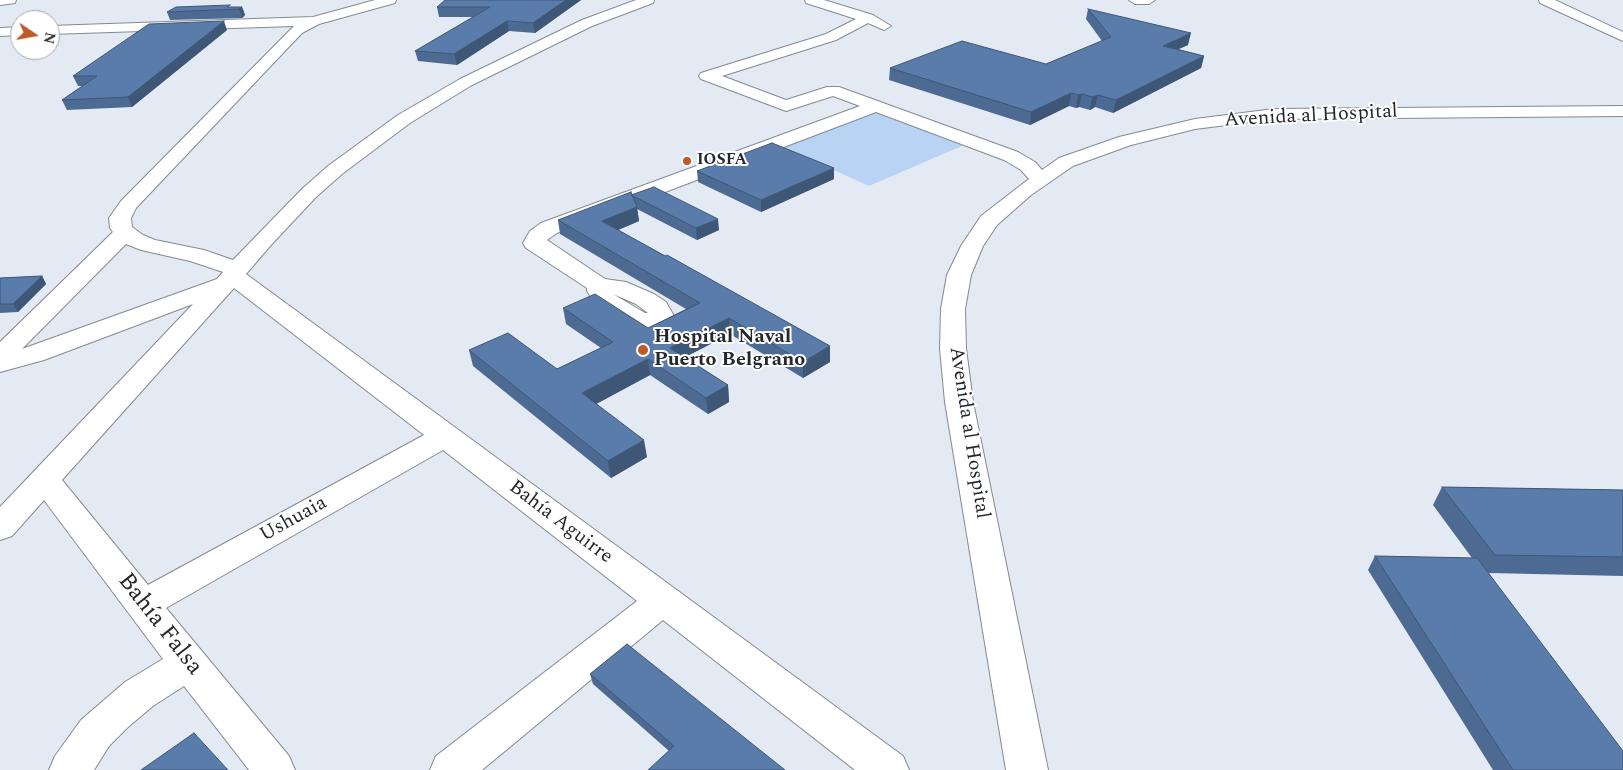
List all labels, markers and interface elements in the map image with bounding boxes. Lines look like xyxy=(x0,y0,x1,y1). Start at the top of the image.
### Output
north arrow xyxy=(10,10,60,60)
text: N xyxy=(38,30,61,46)
street label: Avenida al Hospital xyxy=(1224,100,1398,134)
place label: IOSFA xyxy=(697,151,747,171)
marker: IOSFA xyxy=(681,155,693,167)
place label: Hospital Naval Puerto Belgrano xyxy=(654,326,805,373)
marker: Hospital Naval Puerto Belgrano xyxy=(636,343,650,357)
street label: Avenida al Hospital xyxy=(943,345,993,521)
street label: Bahía Aguirre xyxy=(503,476,617,570)
street label: Ushuaia xyxy=(256,492,332,548)
street label: Bahía Falsa xyxy=(110,568,208,682)

